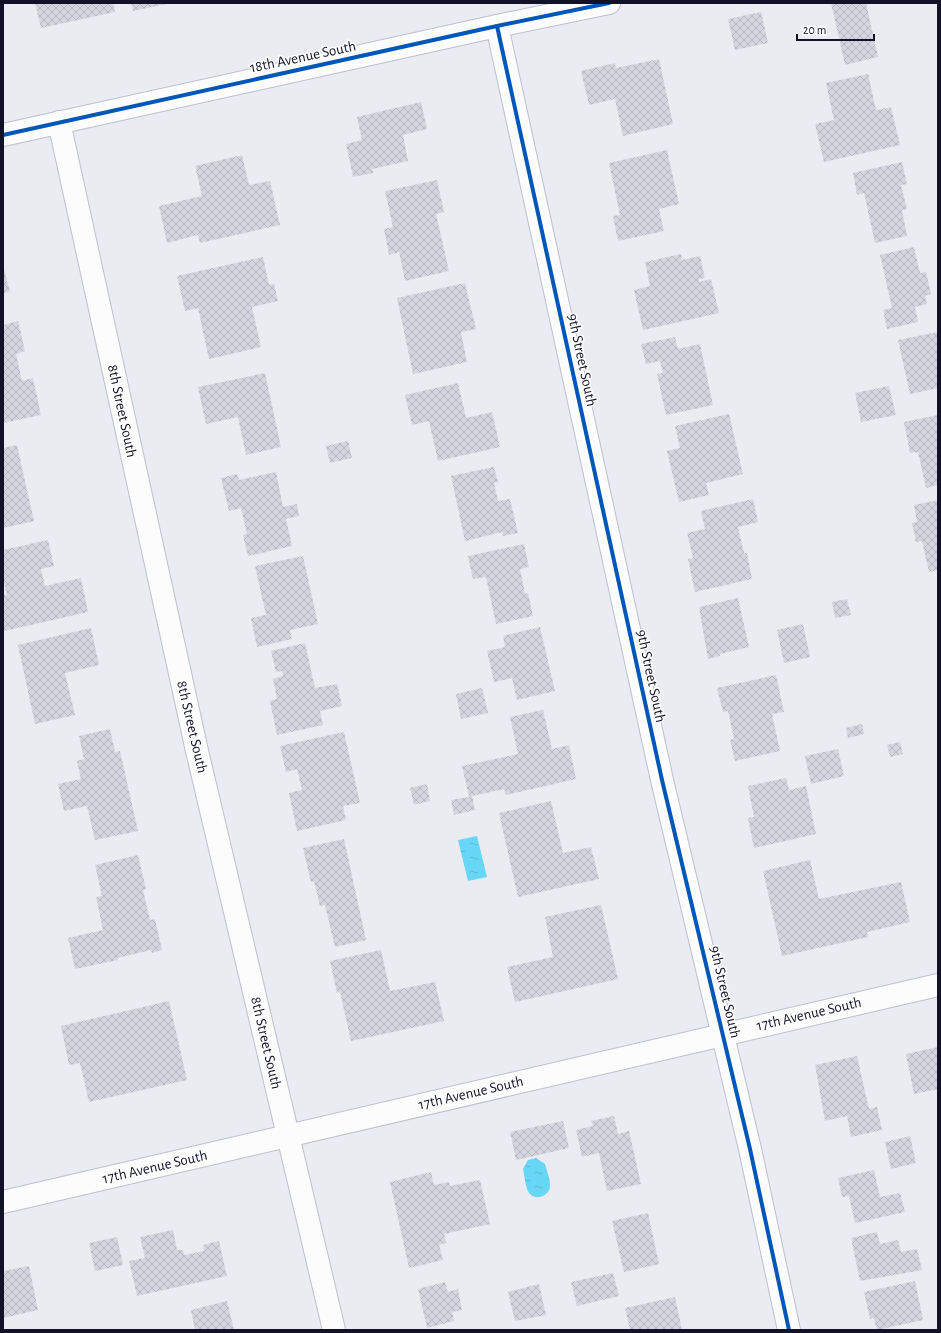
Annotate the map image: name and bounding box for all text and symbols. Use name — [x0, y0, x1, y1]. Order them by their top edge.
scale bar — [797, 16, 874, 42]
text: 20 m — [803, 24, 826, 36]
street label: 18th Avenue South — [249, 38, 357, 76]
street label: 9th Street South — [565, 312, 599, 408]
street label: 8th Street South — [105, 363, 139, 459]
street label: 9th Street South — [634, 628, 668, 724]
street label: 8th Street South — [174, 679, 210, 775]
street label: 9th Street South — [707, 944, 743, 1040]
street label: 8th Street South — [248, 995, 284, 1091]
street label: 17th Avenue South — [755, 995, 863, 1033]
street label: 17th Avenue South — [417, 1074, 525, 1112]
street label: 17th Avenue South — [101, 1148, 209, 1186]

